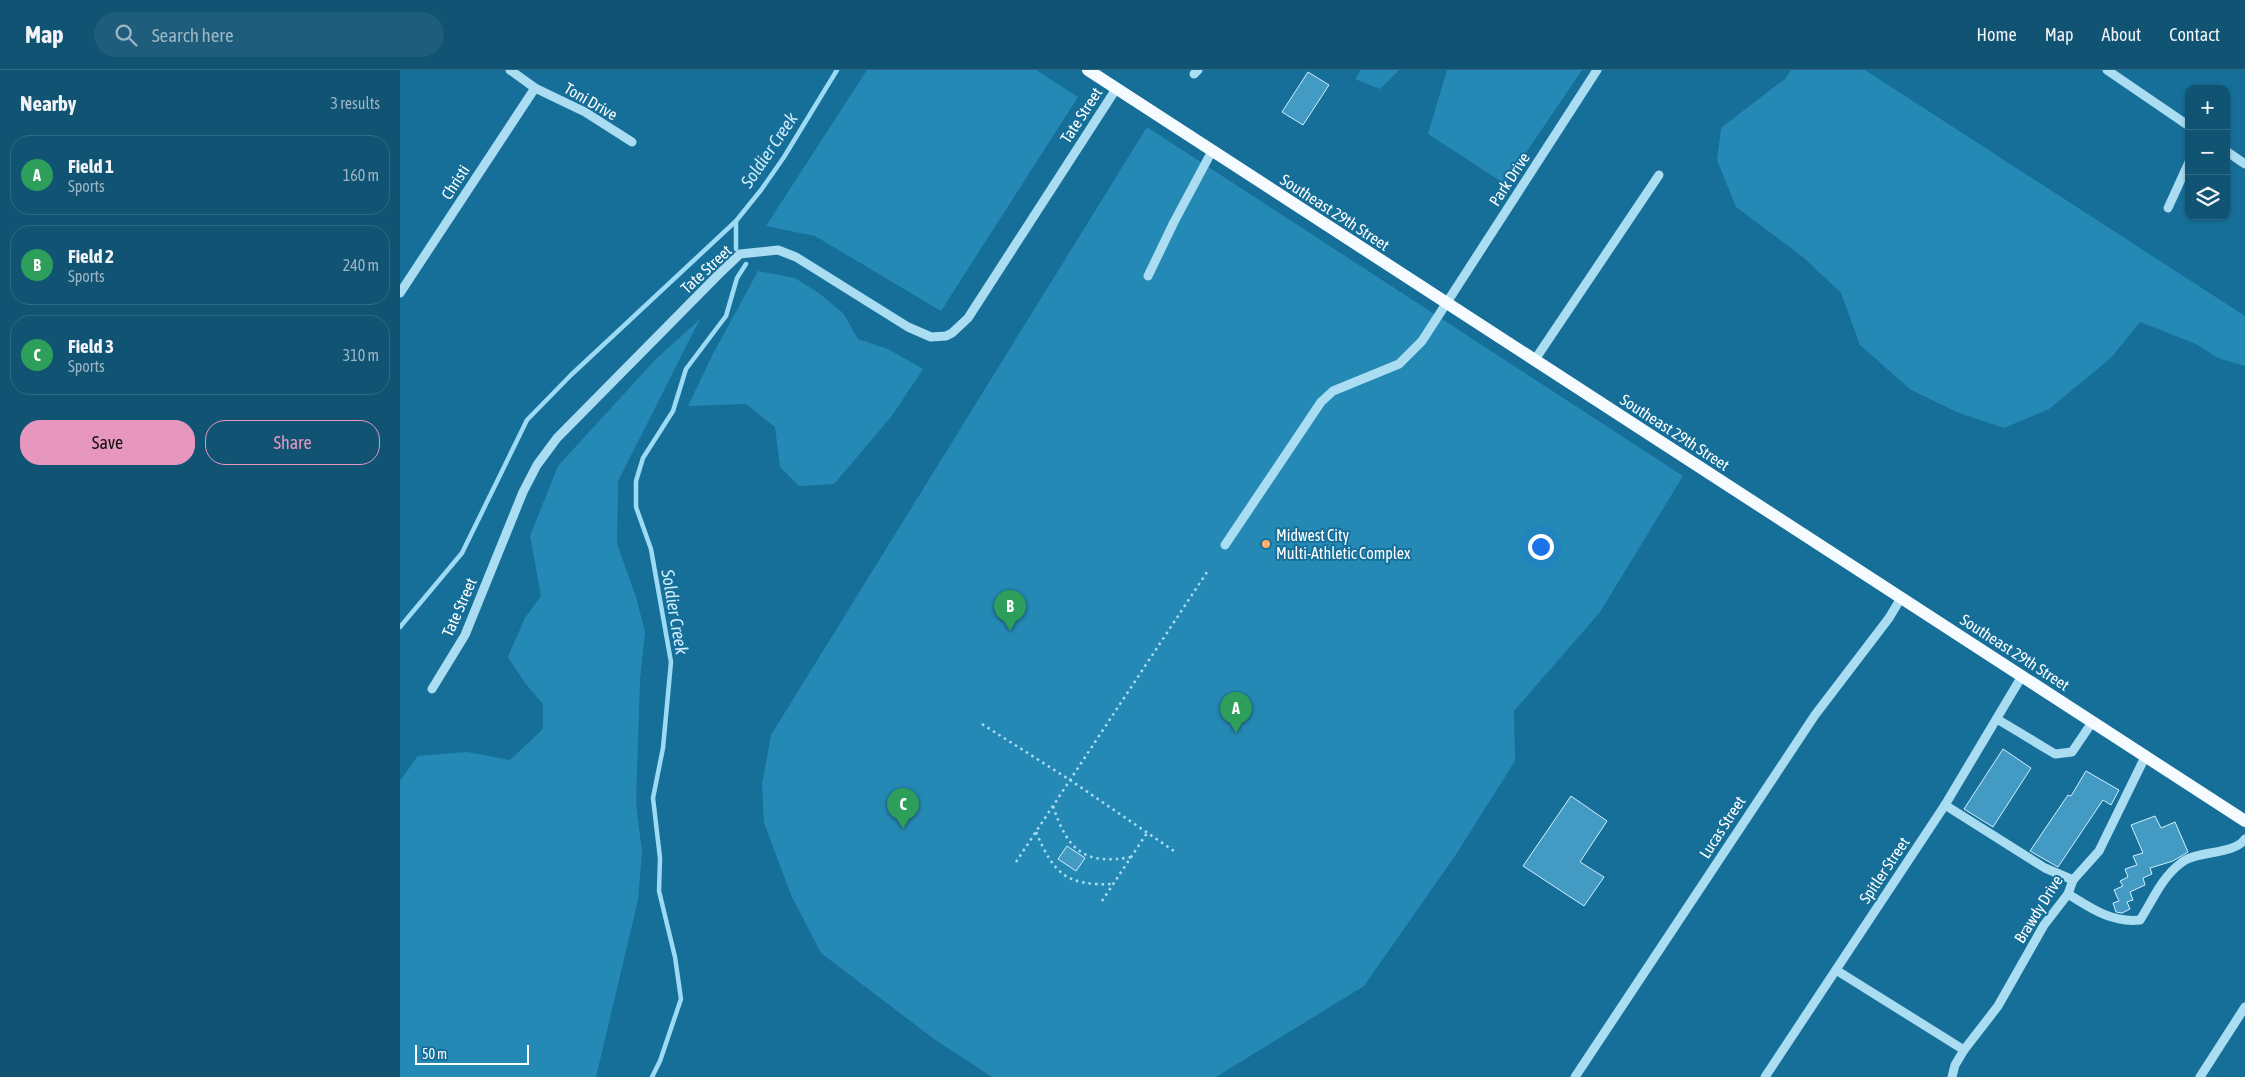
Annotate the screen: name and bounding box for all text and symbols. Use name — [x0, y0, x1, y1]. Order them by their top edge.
search box — [94, 12, 444, 57]
text: Map — [25, 21, 64, 48]
icon: search — [112, 21, 140, 49]
text: Search here — [152, 24, 234, 46]
text: Home — [1977, 24, 2017, 45]
text: Map — [2045, 24, 2074, 45]
text: About — [2102, 24, 2141, 45]
text: Contact — [2169, 24, 2220, 45]
street label: Toni Drive — [561, 79, 621, 123]
street label: Tate Street — [1056, 84, 1106, 146]
map controls — [2185, 85, 2230, 220]
button: + — [2185, 85, 2230, 130]
text: Nearby — [20, 91, 76, 115]
text: 3 results — [330, 94, 380, 112]
water label: Soldier Creek — [736, 108, 802, 192]
button: − — [2185, 130, 2230, 175]
street label: Park Drive — [1485, 149, 1533, 209]
text: Field 1 — [68, 155, 114, 177]
street label: Christi — [437, 161, 473, 203]
text: A — [33, 166, 41, 184]
text: 160 m — [343, 166, 379, 184]
street label: Southeast 29th Street — [1277, 170, 1393, 254]
button: layers — [2185, 175, 2230, 220]
text: Sports — [68, 177, 105, 195]
street label: Tate Street — [677, 241, 735, 297]
text: Field 2 — [68, 245, 114, 267]
text: B — [33, 256, 41, 274]
text: 240 m — [343, 256, 379, 274]
text: Sports — [68, 267, 105, 285]
text: Field 3 — [68, 335, 114, 357]
text: C — [33, 346, 41, 364]
text: 310 m — [343, 346, 379, 364]
text: Sports — [68, 357, 105, 375]
street label: Southeast 29th Street — [1617, 390, 1733, 474]
button: Save — [20, 420, 195, 465]
button: Share — [205, 420, 380, 465]
place label: Midwest City Multi-Athletic Complex — [1276, 526, 1411, 563]
your location — [1528, 534, 1554, 560]
marker: Midwest City Multi-Athletic Complex — [1260, 538, 1272, 550]
water label: Soldier Creek — [657, 567, 693, 657]
street label: Tate Street — [438, 575, 480, 639]
pin: B — [994, 590, 1026, 631]
street label: Southeast 29th Street — [1957, 610, 2073, 694]
pin: A — [1220, 692, 1252, 733]
pin: C — [887, 788, 919, 829]
street label: Lucas Street — [1695, 792, 1749, 861]
street label: Spitler Street — [1855, 833, 1914, 907]
street label: Brawdy Drive — [2010, 872, 2067, 947]
scale bar — [415, 1042, 529, 1065]
text: 50 m — [422, 1046, 447, 1062]

